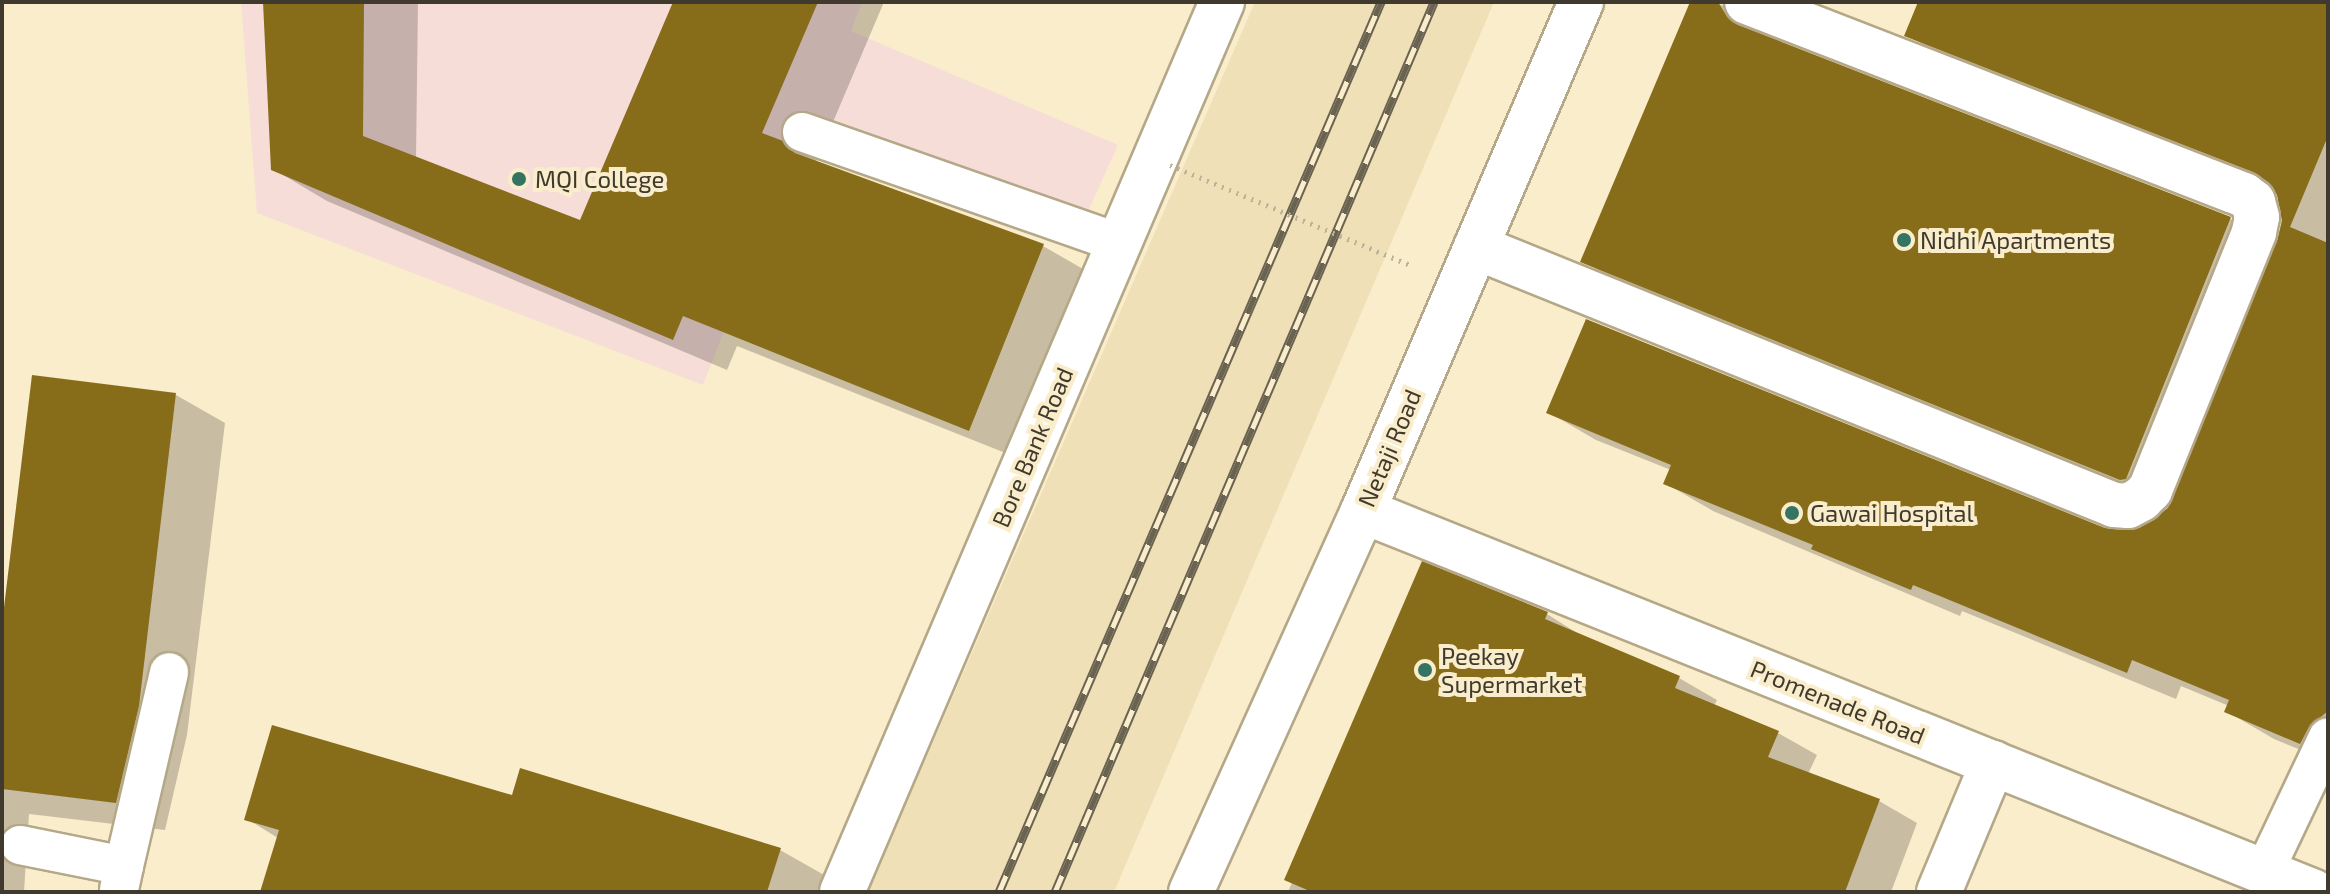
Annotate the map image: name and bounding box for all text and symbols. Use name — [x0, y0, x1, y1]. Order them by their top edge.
place label: MQI College — [535, 165, 664, 193]
marker: MQI College — [510, 170, 528, 188]
place label: Nidhi Apartments — [1920, 226, 2112, 254]
marker: Nidhi Apartments — [1895, 231, 1913, 249]
street label: Bore Bank Road — [985, 363, 1079, 531]
street label: Netaji Road — [1351, 385, 1427, 511]
place label: Gawai Hospital — [1810, 499, 1974, 527]
marker: Gawai Hospital — [1781, 502, 1803, 524]
place label: Peekay Supermarket — [1441, 642, 1582, 698]
street label: Promenade Road — [1747, 654, 1929, 750]
marker: Peekay Supermarket — [1416, 661, 1434, 679]

